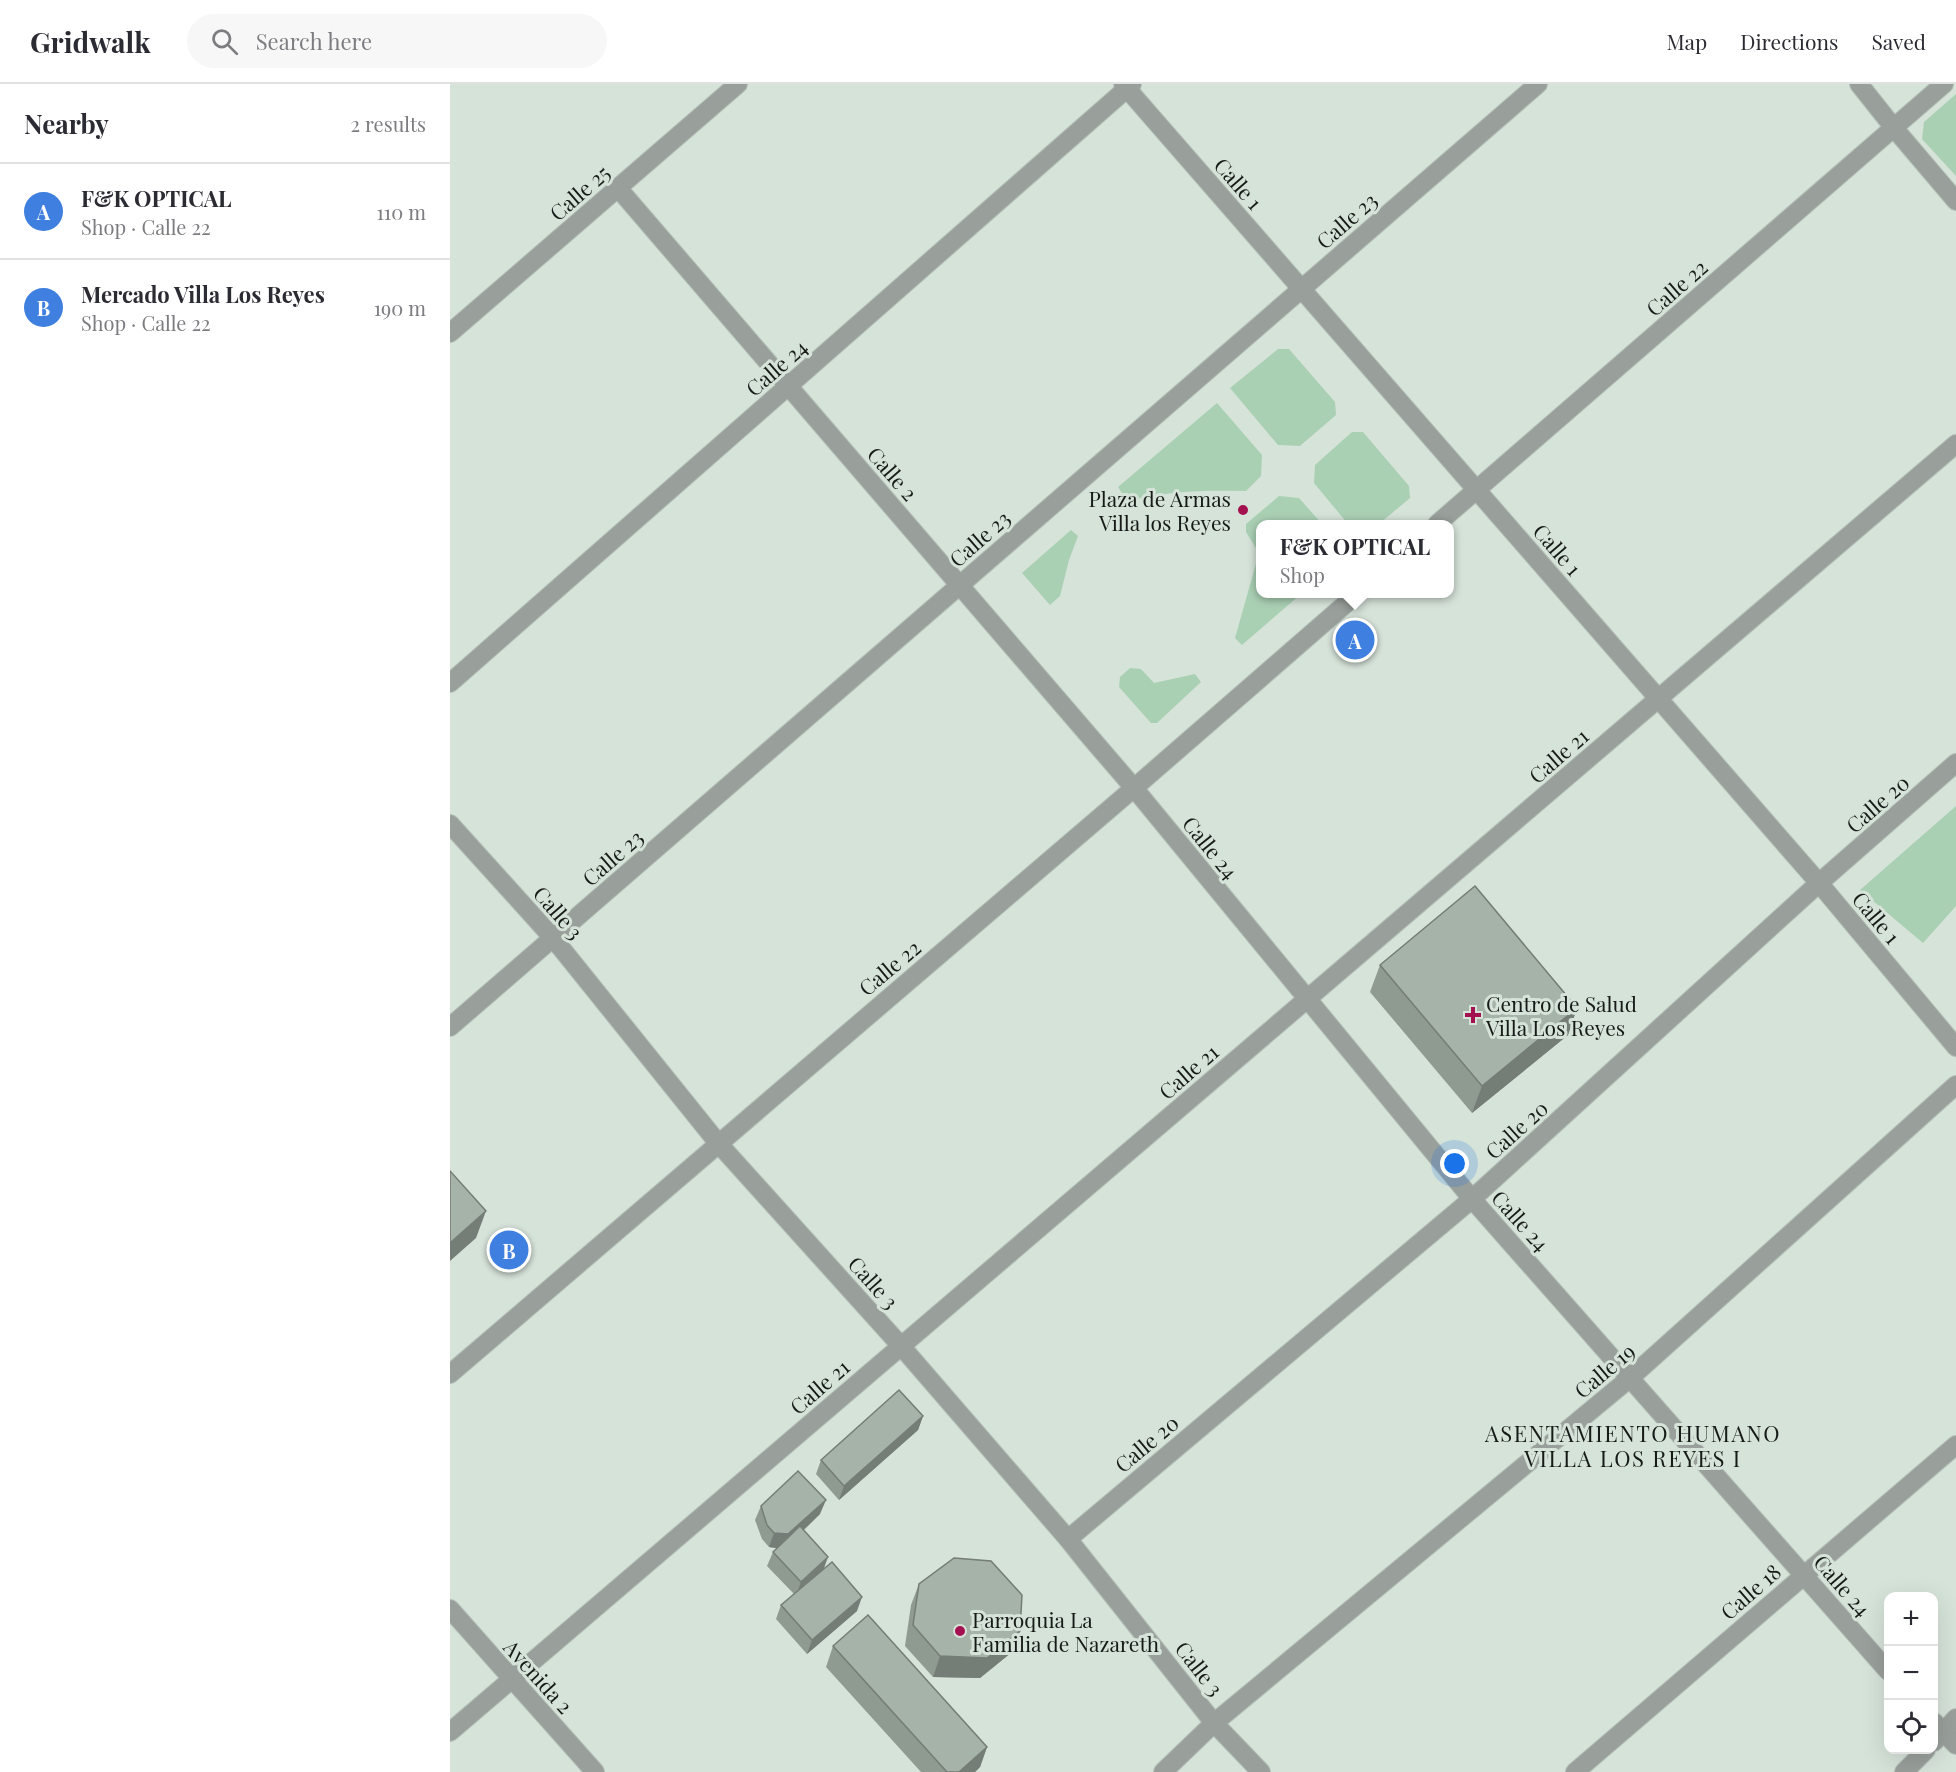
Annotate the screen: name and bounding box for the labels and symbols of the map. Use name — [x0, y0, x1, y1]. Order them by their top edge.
street label: Calle 1 — [1209, 151, 1270, 215]
street label: Calle 25 — [543, 158, 615, 226]
street label: Calle 23 — [1310, 186, 1382, 254]
street label: Calle 22 — [1639, 253, 1713, 321]
street label: Calle 24 — [739, 332, 813, 402]
street label: Calle 2 — [862, 440, 924, 506]
place label: Plaza de Armas Villa los Reyes — [1089, 484, 1231, 536]
marker: Plaza de Armas Villa los Reyes — [1236, 503, 1250, 517]
street label: Calle 23 — [943, 504, 1015, 572]
street label: Calle 1 — [1528, 517, 1589, 581]
pin: A — [1336, 618, 1374, 662]
street label: Calle 21 — [1522, 721, 1594, 789]
street label: Calle 20 — [1839, 768, 1915, 838]
street label: Calle 24 — [1177, 810, 1245, 884]
street label: Calle 23 — [576, 823, 648, 891]
street label: Calle 3 — [528, 879, 590, 945]
street label: Calle 1 — [1847, 885, 1907, 949]
street label: Calle 22 — [852, 933, 926, 1001]
place label: Centro de Salud Villa Los Reyes — [1485, 989, 1637, 1041]
marker: Centro de Salud Villa Los Reyes — [1464, 1006, 1482, 1024]
street label: Calle 21 — [1152, 1037, 1224, 1105]
street label: Calle 20 — [1479, 1093, 1553, 1165]
your location — [1440, 1149, 1469, 1178]
street label: Calle 24 — [1486, 1184, 1556, 1256]
pin: B — [490, 1228, 528, 1272]
street label: Calle 3 — [843, 1250, 905, 1314]
street label: Calle 19 — [1568, 1336, 1640, 1404]
street label: Calle 21 — [783, 1352, 855, 1420]
street label: Calle 20 — [1108, 1408, 1184, 1478]
district label: ASENTAMIENTO HUMANO VILLA LOS REYES I — [1484, 1418, 1781, 1473]
street label: Calle 24 — [1808, 1548, 1878, 1622]
street label: Calle 18 — [1714, 1557, 1786, 1625]
place label: Parroquia La Familia de Nazareth — [972, 1605, 1160, 1657]
marker: Parroquia La Familia de Nazareth — [953, 1624, 967, 1638]
street label: Avenida 2 — [498, 1632, 580, 1719]
street label: Calle 3 — [1170, 1635, 1230, 1701]

